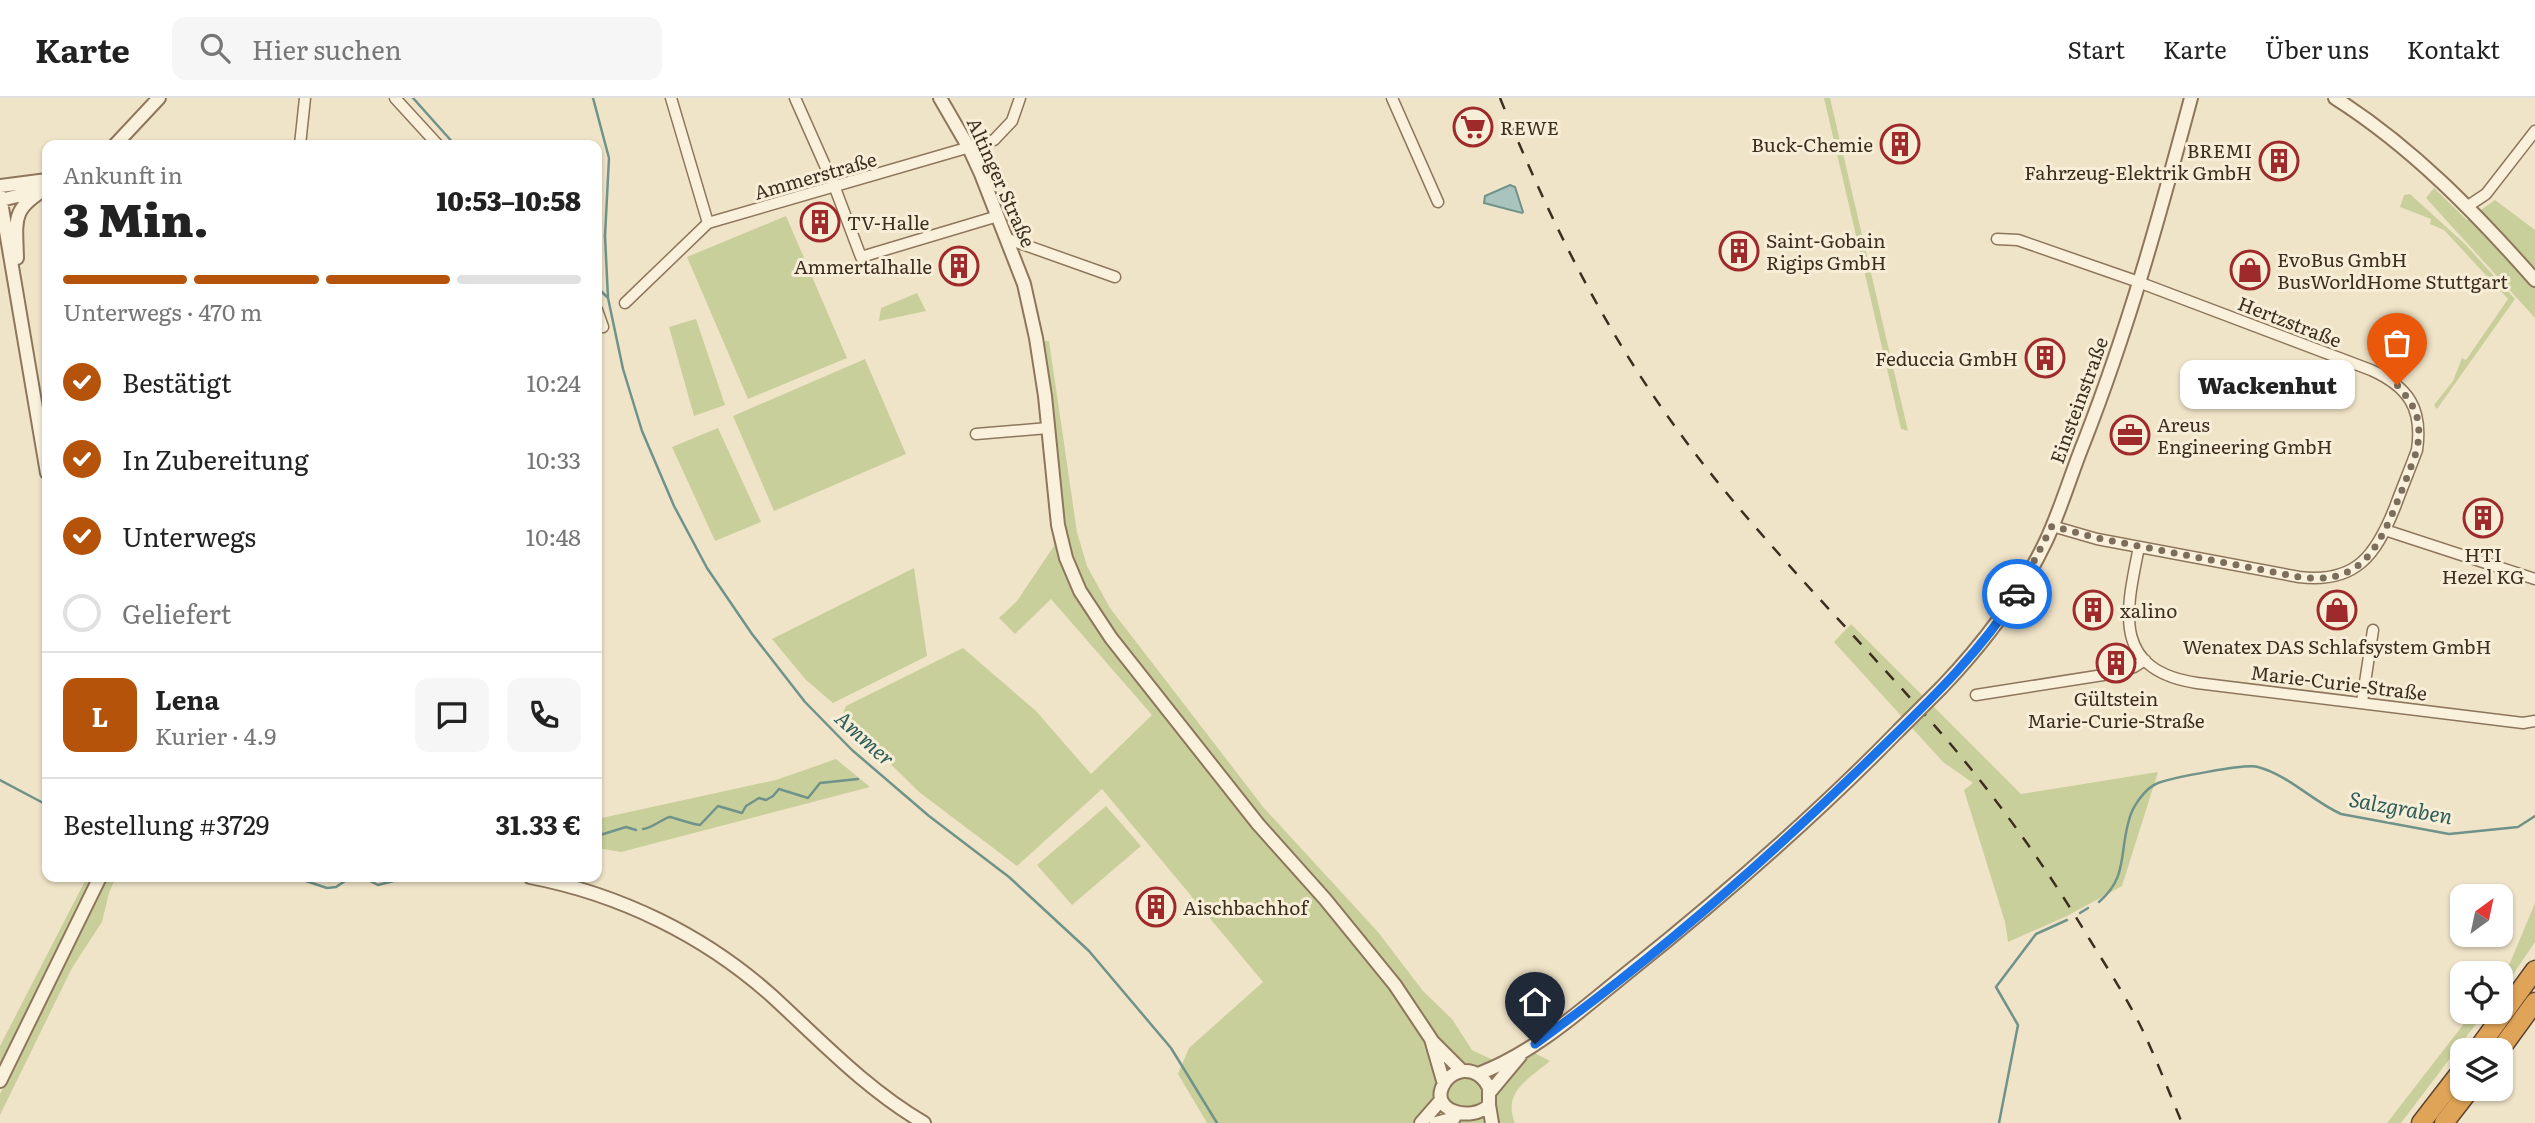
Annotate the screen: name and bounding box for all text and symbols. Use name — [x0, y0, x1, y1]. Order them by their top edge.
search box — [172, 17, 662, 80]
text: Karte — [35, 24, 130, 73]
icon: search — [196, 29, 234, 67]
text: Hier suchen — [252, 29, 402, 68]
text: Start — [2068, 31, 2125, 66]
text: Karte — [2163, 31, 2227, 66]
text: Über uns — [2265, 31, 2369, 66]
text: Kontakt — [2407, 31, 2500, 66]
supermarket icon: REWE — [1452, 106, 1494, 148]
street label: Altinger Straße — [961, 112, 1043, 252]
place label: REWE — [1500, 113, 1559, 141]
building icon: Buck-Chemie — [1879, 123, 1921, 165]
place label: Buck-Chemie — [1751, 130, 1873, 158]
place label: BREMI Fahrzeug-Elektrik GmbH — [2024, 136, 2252, 186]
building icon: BREMI Fahrzeug-Elektrik GmbH — [2258, 140, 2300, 182]
street label: Ammerstraße — [750, 144, 880, 206]
text: Ankunft in — [63, 157, 183, 191]
text: 10:53–10:58 — [436, 180, 581, 219]
text: 3 Min. — [63, 183, 209, 251]
building icon: TV-Halle — [799, 201, 841, 243]
place label: TV-Halle — [847, 208, 930, 236]
place label: Saint-Gobain Rigips GmbH — [1766, 226, 1886, 276]
building icon: Saint-Gobain Rigips GmbH — [1718, 230, 1760, 272]
building icon: Ammertalhalle — [938, 245, 980, 287]
place label: EvoBus GmbH BusWorldHome Stuttgart — [2277, 245, 2508, 295]
shop icon: EvoBus GmbH BusWorldHome Stuttgart — [2229, 249, 2271, 291]
place label: Ammertalhalle — [794, 252, 932, 280]
street label: Hertzstraße — [2234, 288, 2346, 354]
text: Unterwegs · 470 m — [63, 294, 262, 328]
pin — [2367, 313, 2427, 385]
icon: bag — [2378, 324, 2416, 362]
street label: Einsteinstraße — [2042, 333, 2114, 467]
building icon: Feduccia GmbH — [2024, 337, 2066, 379]
place label: Feduccia GmbH — [1875, 344, 2018, 372]
callout: Wackenhut — [2180, 360, 2355, 410]
text: Bestätigt — [122, 362, 231, 401]
icon: check — [63, 363, 101, 401]
text: 10:24 — [527, 365, 581, 399]
text: Wackenhut — [2198, 367, 2337, 401]
place label: Areus Engineering GmbH — [2157, 410, 2333, 460]
office icon: Areus Engineering GmbH — [2109, 414, 2151, 456]
text: In Zubereitung — [122, 439, 309, 478]
icon: check — [63, 440, 101, 478]
text: 10:33 — [527, 442, 581, 476]
building icon: HTI Hezel KG — [2462, 497, 2504, 539]
text: Unterwegs — [122, 516, 256, 555]
icon: check — [63, 517, 101, 555]
text: 10:48 — [526, 519, 581, 553]
place label: HTI Hezel KG — [2442, 540, 2524, 590]
courier — [1982, 559, 2052, 629]
icon: car — [1998, 575, 2036, 613]
building icon: xalino — [2072, 589, 2114, 631]
shop icon: Wenatex DAS Schlafsystem GmbH — [2316, 589, 2358, 631]
text: Geliefert — [122, 593, 231, 632]
place label: xalino — [2120, 596, 2177, 624]
place label: Wenatex DAS Schlafsystem GmbH — [2182, 632, 2492, 660]
building icon: Gültstein Marie-Curie-Straße — [2095, 642, 2137, 684]
street label: Marie-Curie-Straße — [2249, 657, 2429, 707]
button: chat — [415, 678, 489, 752]
button: phone — [507, 678, 581, 752]
text: Lena — [155, 679, 219, 718]
place label: Gültstein Marie-Curie-Straße — [2027, 684, 2205, 734]
text: L — [92, 696, 108, 735]
water label: Ammer — [829, 702, 903, 772]
text: Kurier · 4.9 — [155, 718, 276, 752]
water label: Salzgraben — [2347, 782, 2456, 830]
text: Bestellung #3729 — [63, 804, 269, 843]
text: 31.33 € — [495, 804, 581, 843]
north arrow — [2450, 884, 2513, 947]
map controls — [2450, 884, 2513, 1101]
building icon: Aischbachhof — [1135, 886, 1177, 928]
place label: Aischbachhof — [1183, 893, 1309, 921]
button: locate — [2450, 961, 2513, 1024]
pin — [1505, 972, 1565, 1044]
icon: home — [1516, 983, 1554, 1021]
button: layers — [2450, 1038, 2513, 1101]

